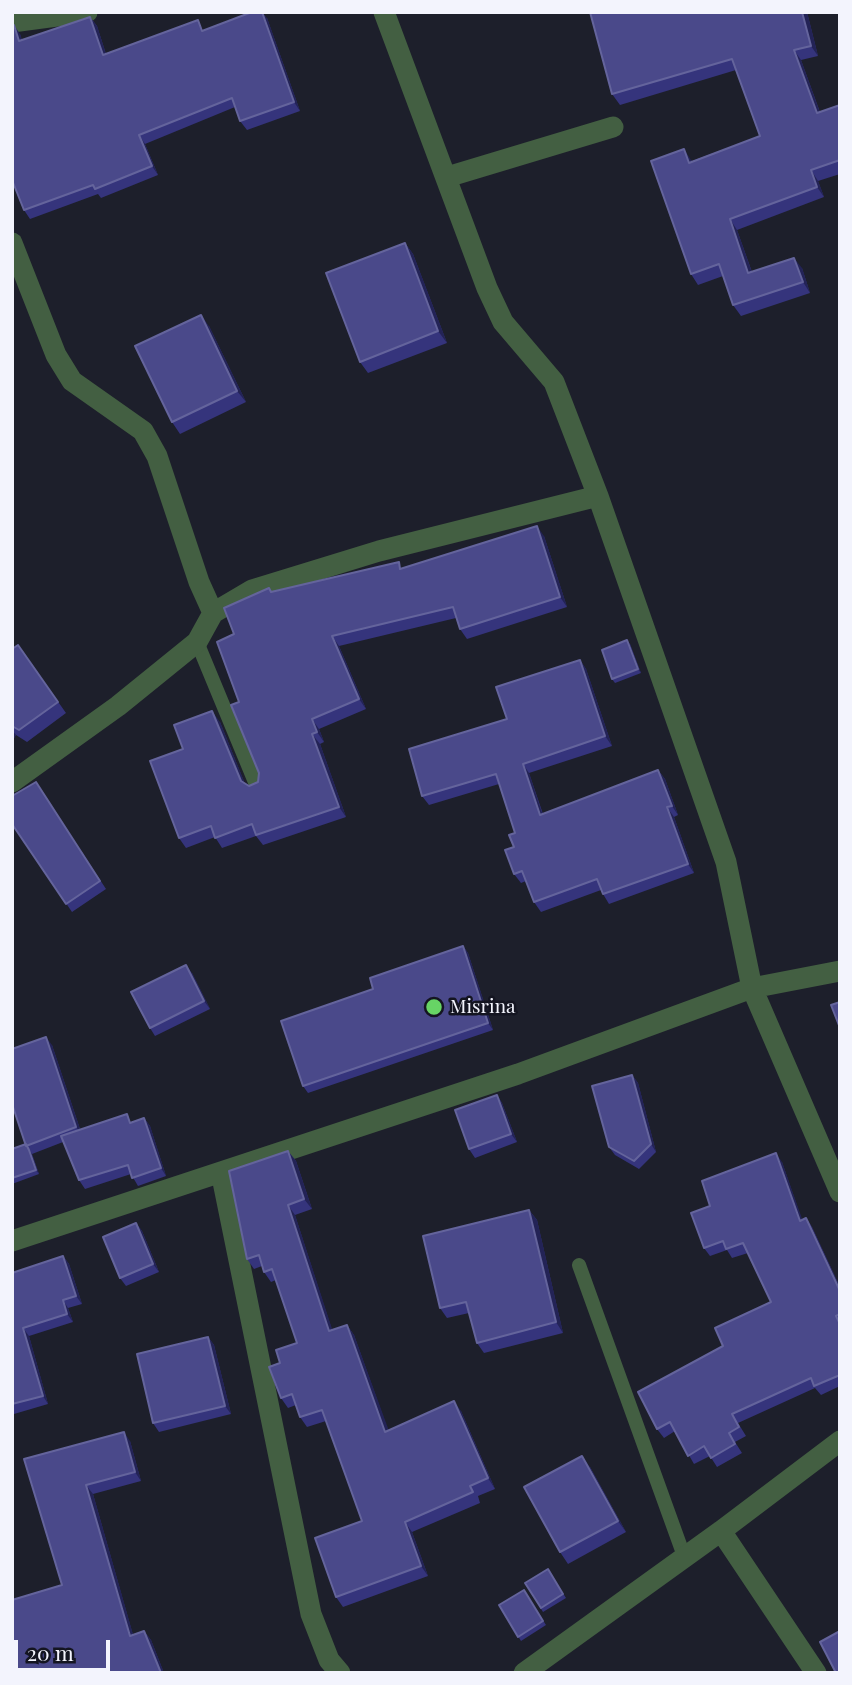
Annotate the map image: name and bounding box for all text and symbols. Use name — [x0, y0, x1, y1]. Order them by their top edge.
place label: Misrina — [450, 996, 515, 1018]
marker: Misrina — [424, 997, 444, 1017]
scale bar — [18, 1626, 114, 1670]
text: 20 m — [27, 1638, 74, 1666]

